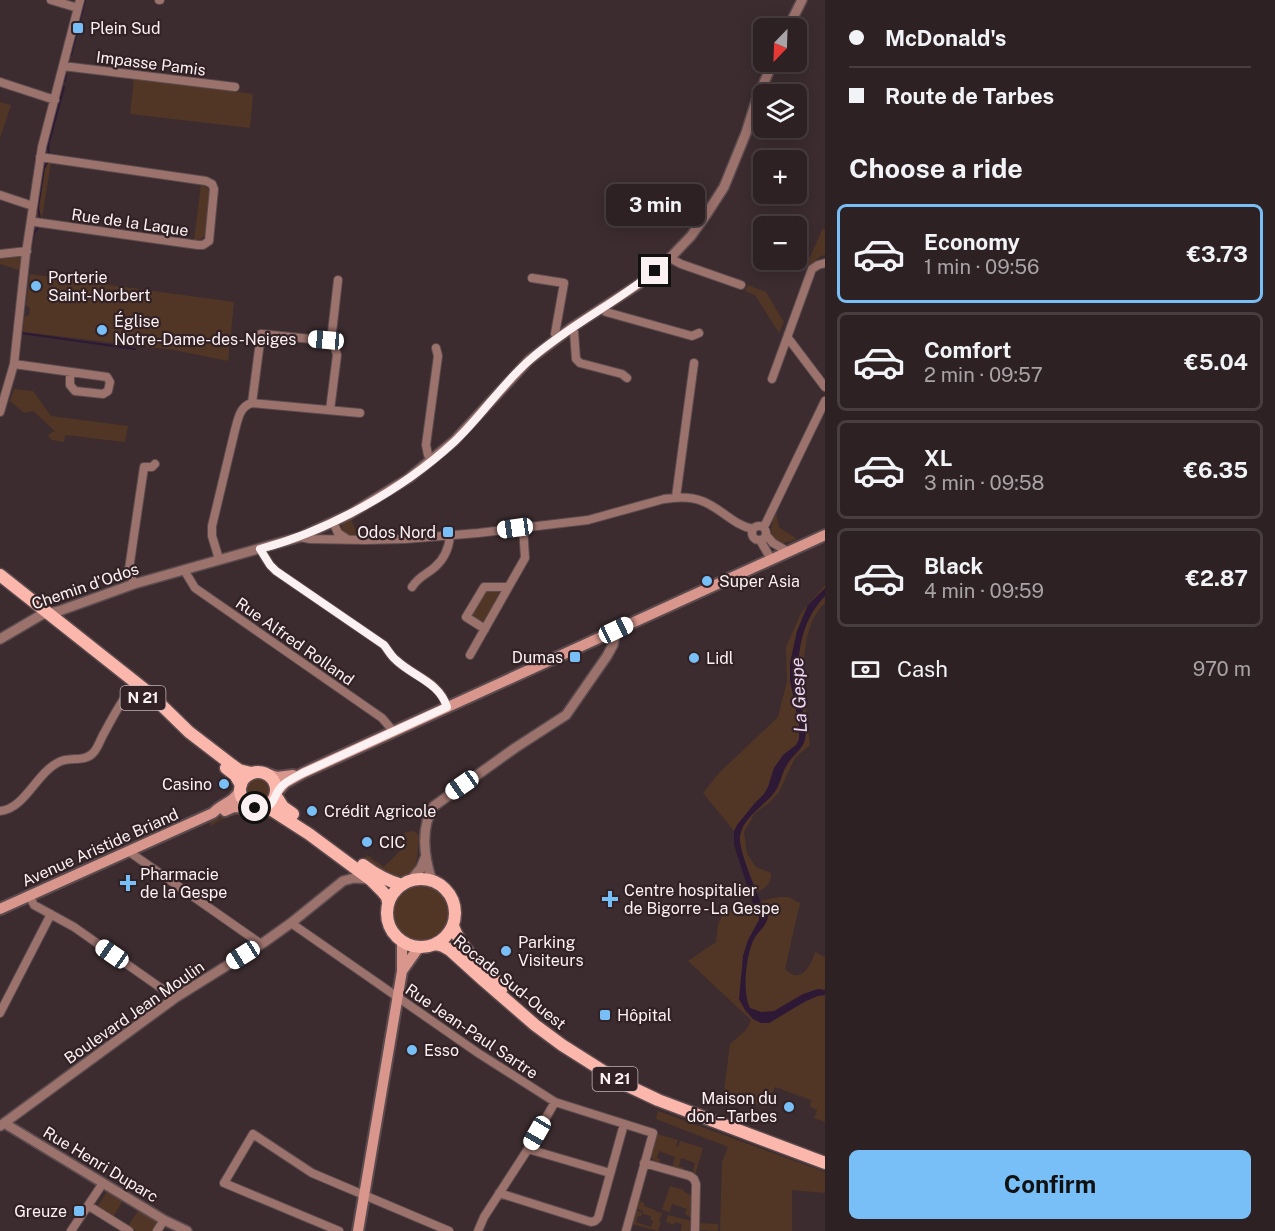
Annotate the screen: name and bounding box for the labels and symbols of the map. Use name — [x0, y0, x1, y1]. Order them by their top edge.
north arrow — [753, 18, 807, 72]
place label: Plein Sud — [90, 19, 160, 38]
marker: Plein Sud — [71, 21, 85, 35]
street label: Impasse Pamis — [95, 47, 207, 80]
callout: 3 min — [606, 184, 704, 226]
street label: Rue de la Laque — [70, 205, 190, 240]
route end — [641, 257, 668, 284]
place label: Porterie Saint-Norbert — [48, 268, 150, 305]
marker: Porterie Saint-Norbert — [29, 279, 43, 293]
place label: Église Notre-Dame-des-Neiges — [114, 311, 296, 349]
marker: Église Notre-Dame-des-Neiges — [95, 323, 109, 337]
car — [307, 329, 345, 351]
car — [496, 517, 534, 539]
place label: Odos Nord — [357, 523, 436, 542]
marker: Odos Nord — [441, 525, 455, 539]
street label: Chemin d'Odos — [29, 559, 141, 614]
place label: Super Asia — [719, 572, 800, 591]
marker: Super Asia — [700, 574, 714, 588]
street label: Rue Alfred Rolland — [232, 593, 358, 689]
car — [596, 614, 636, 646]
place label: Dumas — [512, 648, 563, 667]
place label: Lidl — [706, 649, 734, 668]
marker: Dumas — [568, 650, 582, 664]
marker: Lidl — [687, 651, 701, 665]
water label: La Gespe — [786, 657, 811, 733]
road number: N 21 — [120, 686, 166, 710]
car — [442, 767, 482, 803]
place label: Casino — [162, 775, 212, 794]
marker: Casino — [217, 777, 231, 791]
route start — [241, 794, 268, 821]
place label: Crédit Agricole — [324, 802, 436, 821]
street label: Avenue Aristide Briand — [19, 804, 181, 891]
marker: Crédit Agricole — [305, 804, 319, 818]
place label: CIC — [379, 833, 406, 852]
marker: CIC — [360, 835, 374, 849]
place label: Pharmacie de la Gespe — [140, 865, 227, 902]
marker: Pharmacie de la Gespe — [121, 876, 135, 890]
place label: Centre hospitalier de Bigorre - La Gespe — [624, 881, 780, 918]
marker: Centre hospitalier de Bigorre - La Gespe — [601, 890, 619, 908]
street label: Rocade Sud-Ouest — [450, 931, 570, 1034]
place label: Parking Visiteurs — [518, 933, 584, 970]
car — [92, 936, 132, 972]
car — [223, 938, 263, 972]
marker: Parking Visiteurs — [499, 944, 513, 958]
street label: Boulevard Jean Moulin — [61, 957, 208, 1068]
street label: Rue Jean-Paul Sartre — [402, 980, 542, 1083]
place label: Hôpital — [617, 1006, 672, 1025]
marker: Hôpital — [598, 1008, 612, 1022]
place label: Esso — [424, 1041, 459, 1060]
marker: Esso — [405, 1043, 419, 1057]
road number: N 21 — [592, 1067, 638, 1091]
place label: Maison du don – Tarbes — [687, 1089, 777, 1126]
marker: Maison du don – Tarbes — [782, 1100, 796, 1114]
car — [520, 1113, 554, 1153]
street label: Rue Henri Duparc — [40, 1123, 162, 1206]
place label: Greuze — [14, 1202, 67, 1221]
marker: Greuze — [72, 1204, 86, 1218]

